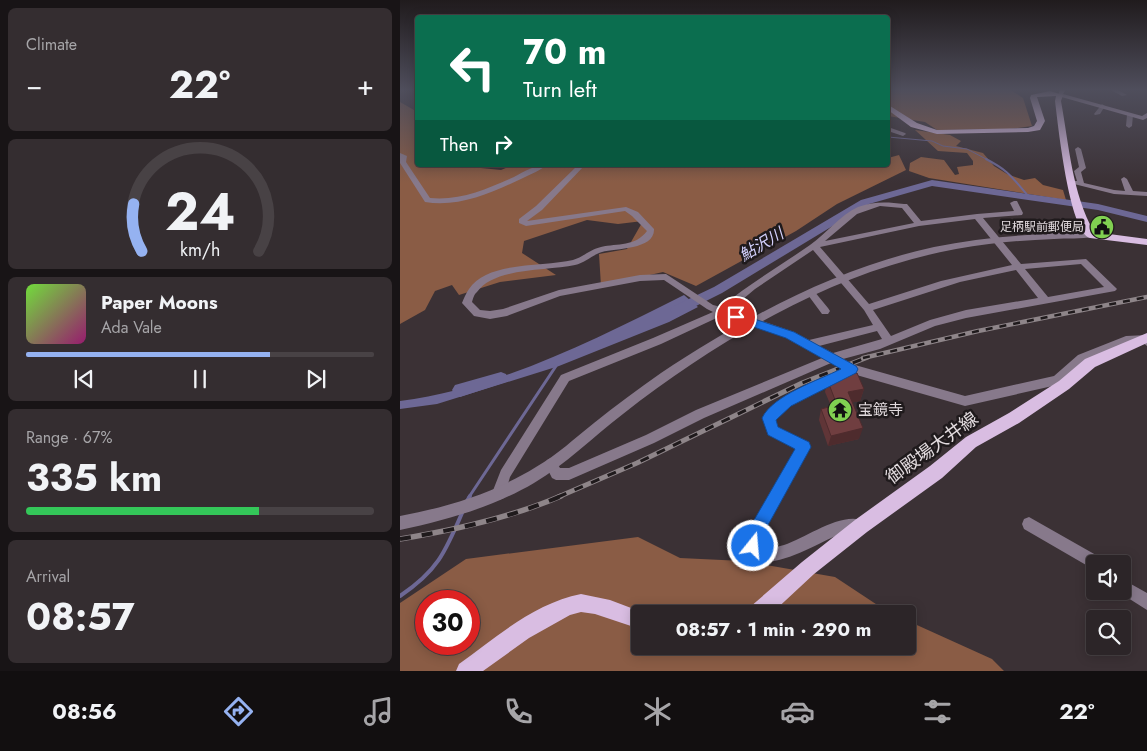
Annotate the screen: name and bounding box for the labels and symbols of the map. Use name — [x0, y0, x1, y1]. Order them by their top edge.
public building icon: 足柄駅前郵便局 — [1089, 214, 1115, 240]
place label: 足柄駅前郵便局 — [1000, 218, 1084, 236]
water label: 鮎沢川 — [735, 221, 789, 267]
pin — [715, 296, 757, 338]
temple icon: 宝鏡寺 — [827, 397, 853, 423]
place label: 宝鏡寺 — [858, 399, 903, 421]
street label: 御殿場大井線 — [881, 406, 983, 490]
position arrow — [726, 519, 778, 571]
speed limit sign: 30 — [415, 590, 480, 655]

